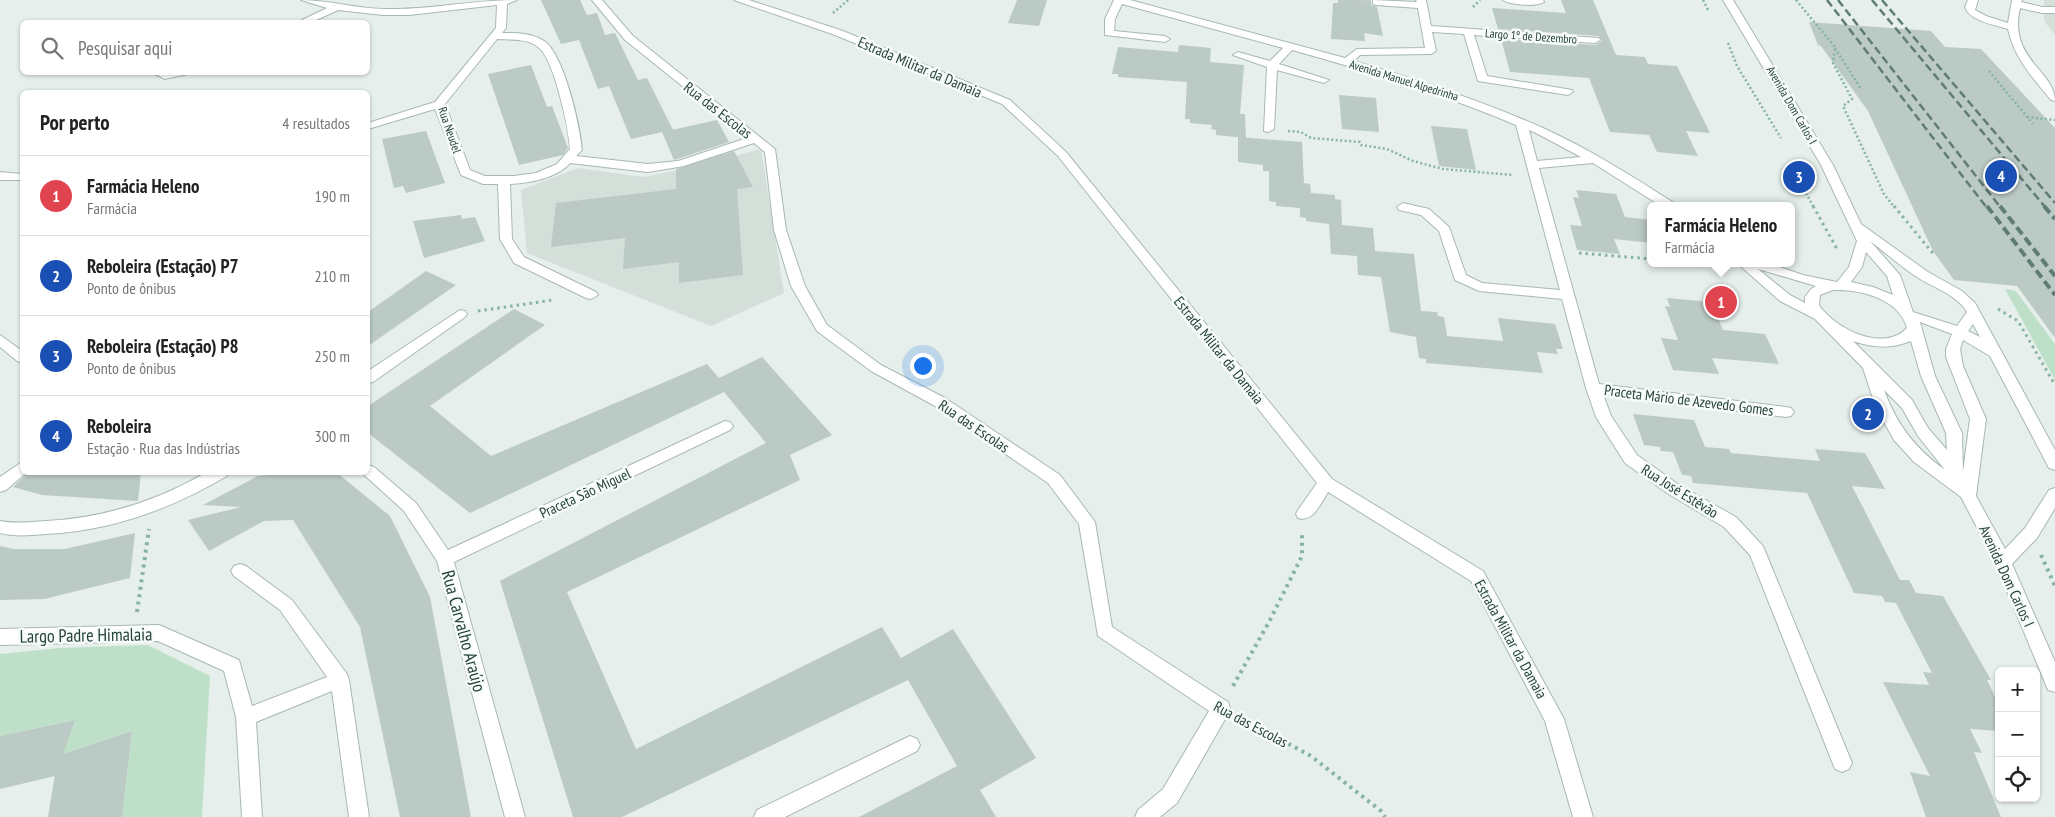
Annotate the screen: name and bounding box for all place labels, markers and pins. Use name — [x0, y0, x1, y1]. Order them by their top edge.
pin: 4 — [1985, 157, 2017, 195]
pin: 3 — [1783, 158, 1815, 196]
pin: 1 — [1705, 283, 1737, 321]
pin: 2 — [1852, 395, 1884, 433]

